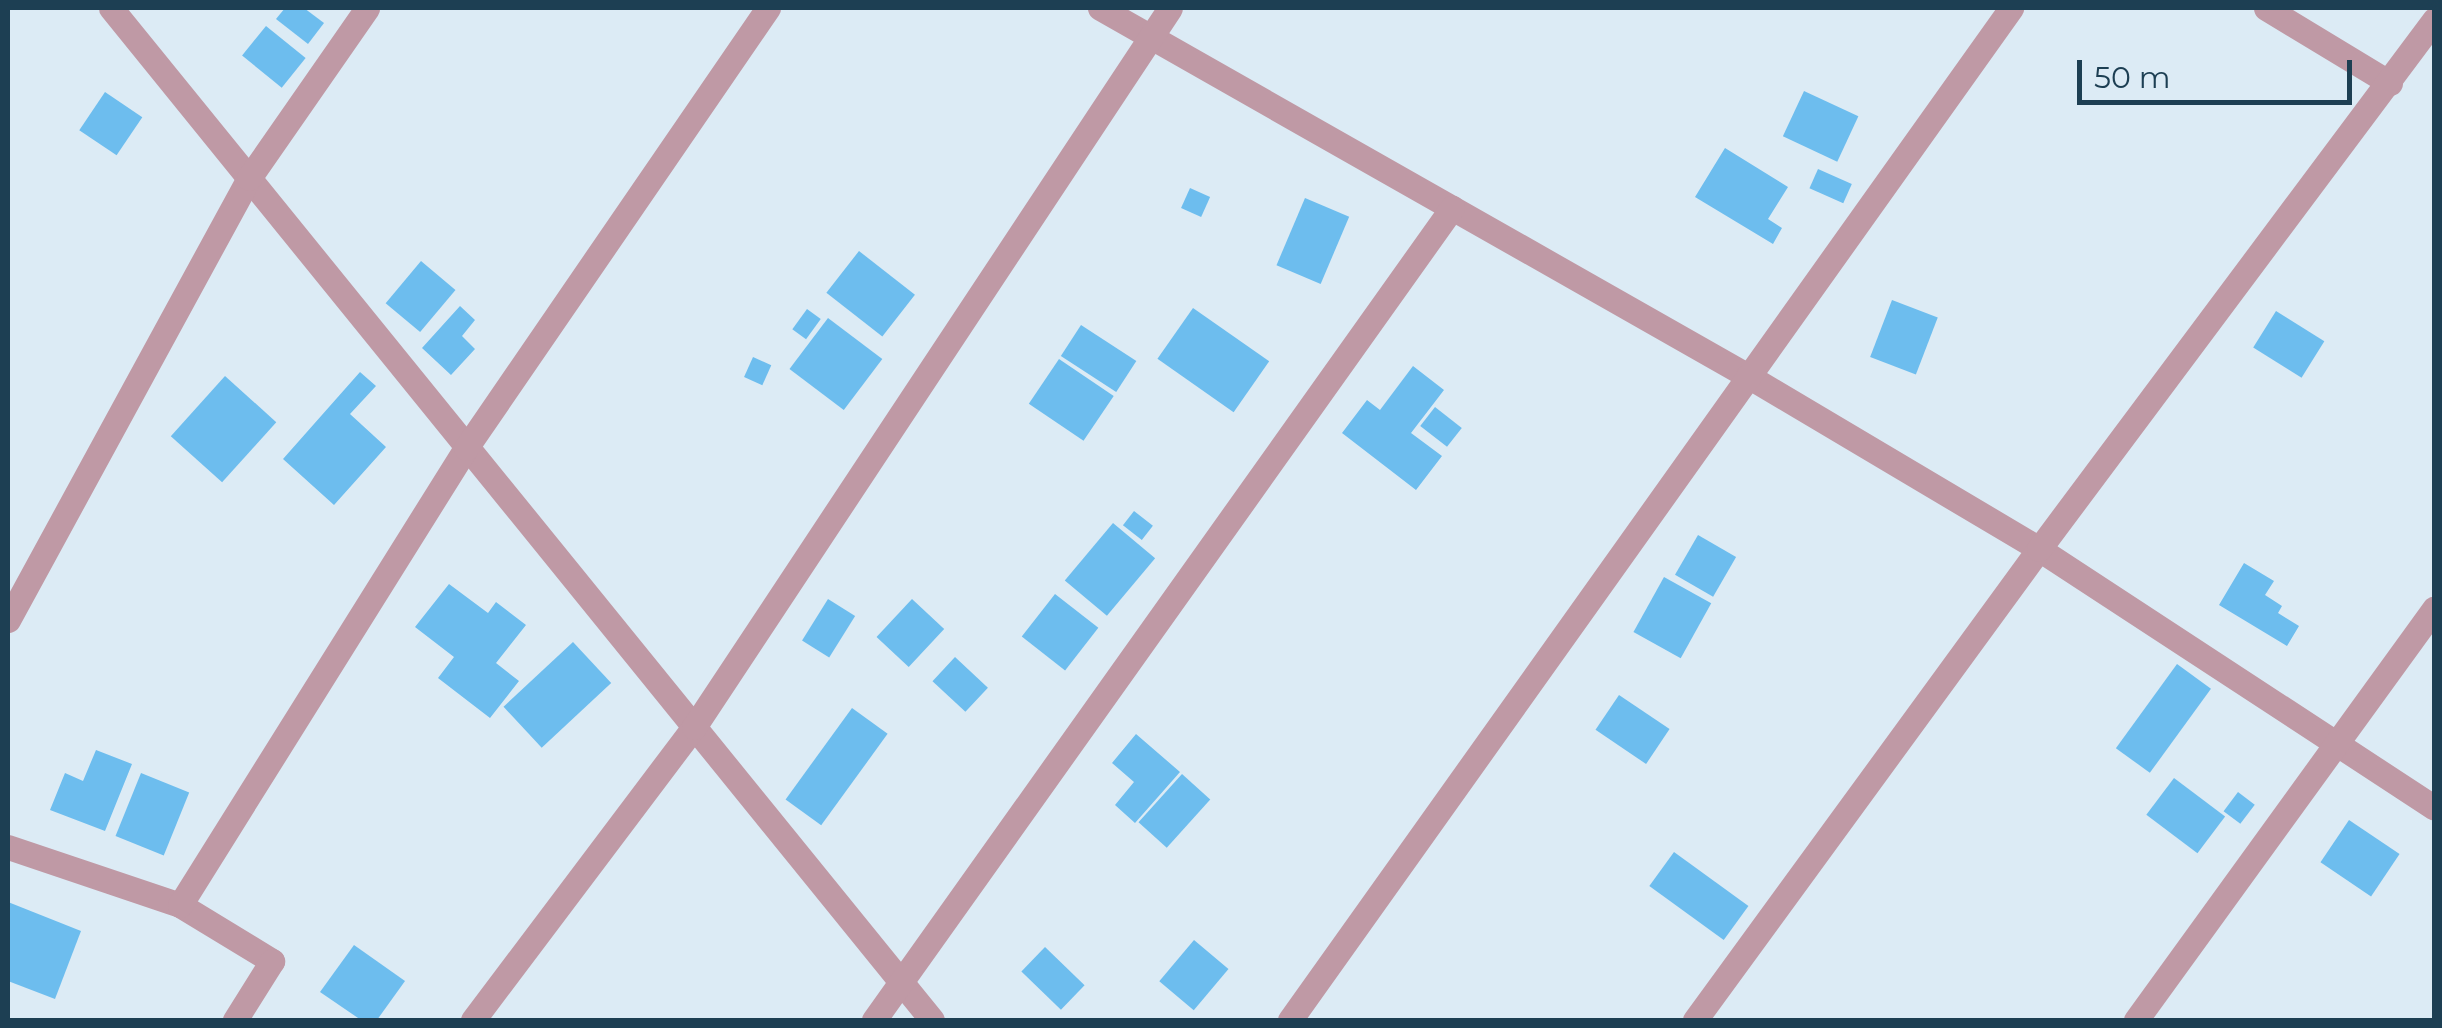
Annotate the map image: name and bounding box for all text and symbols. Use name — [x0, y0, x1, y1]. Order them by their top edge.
scale bar — [2082, 40, 2357, 102]
text: 50 m — [2094, 59, 2171, 96]

